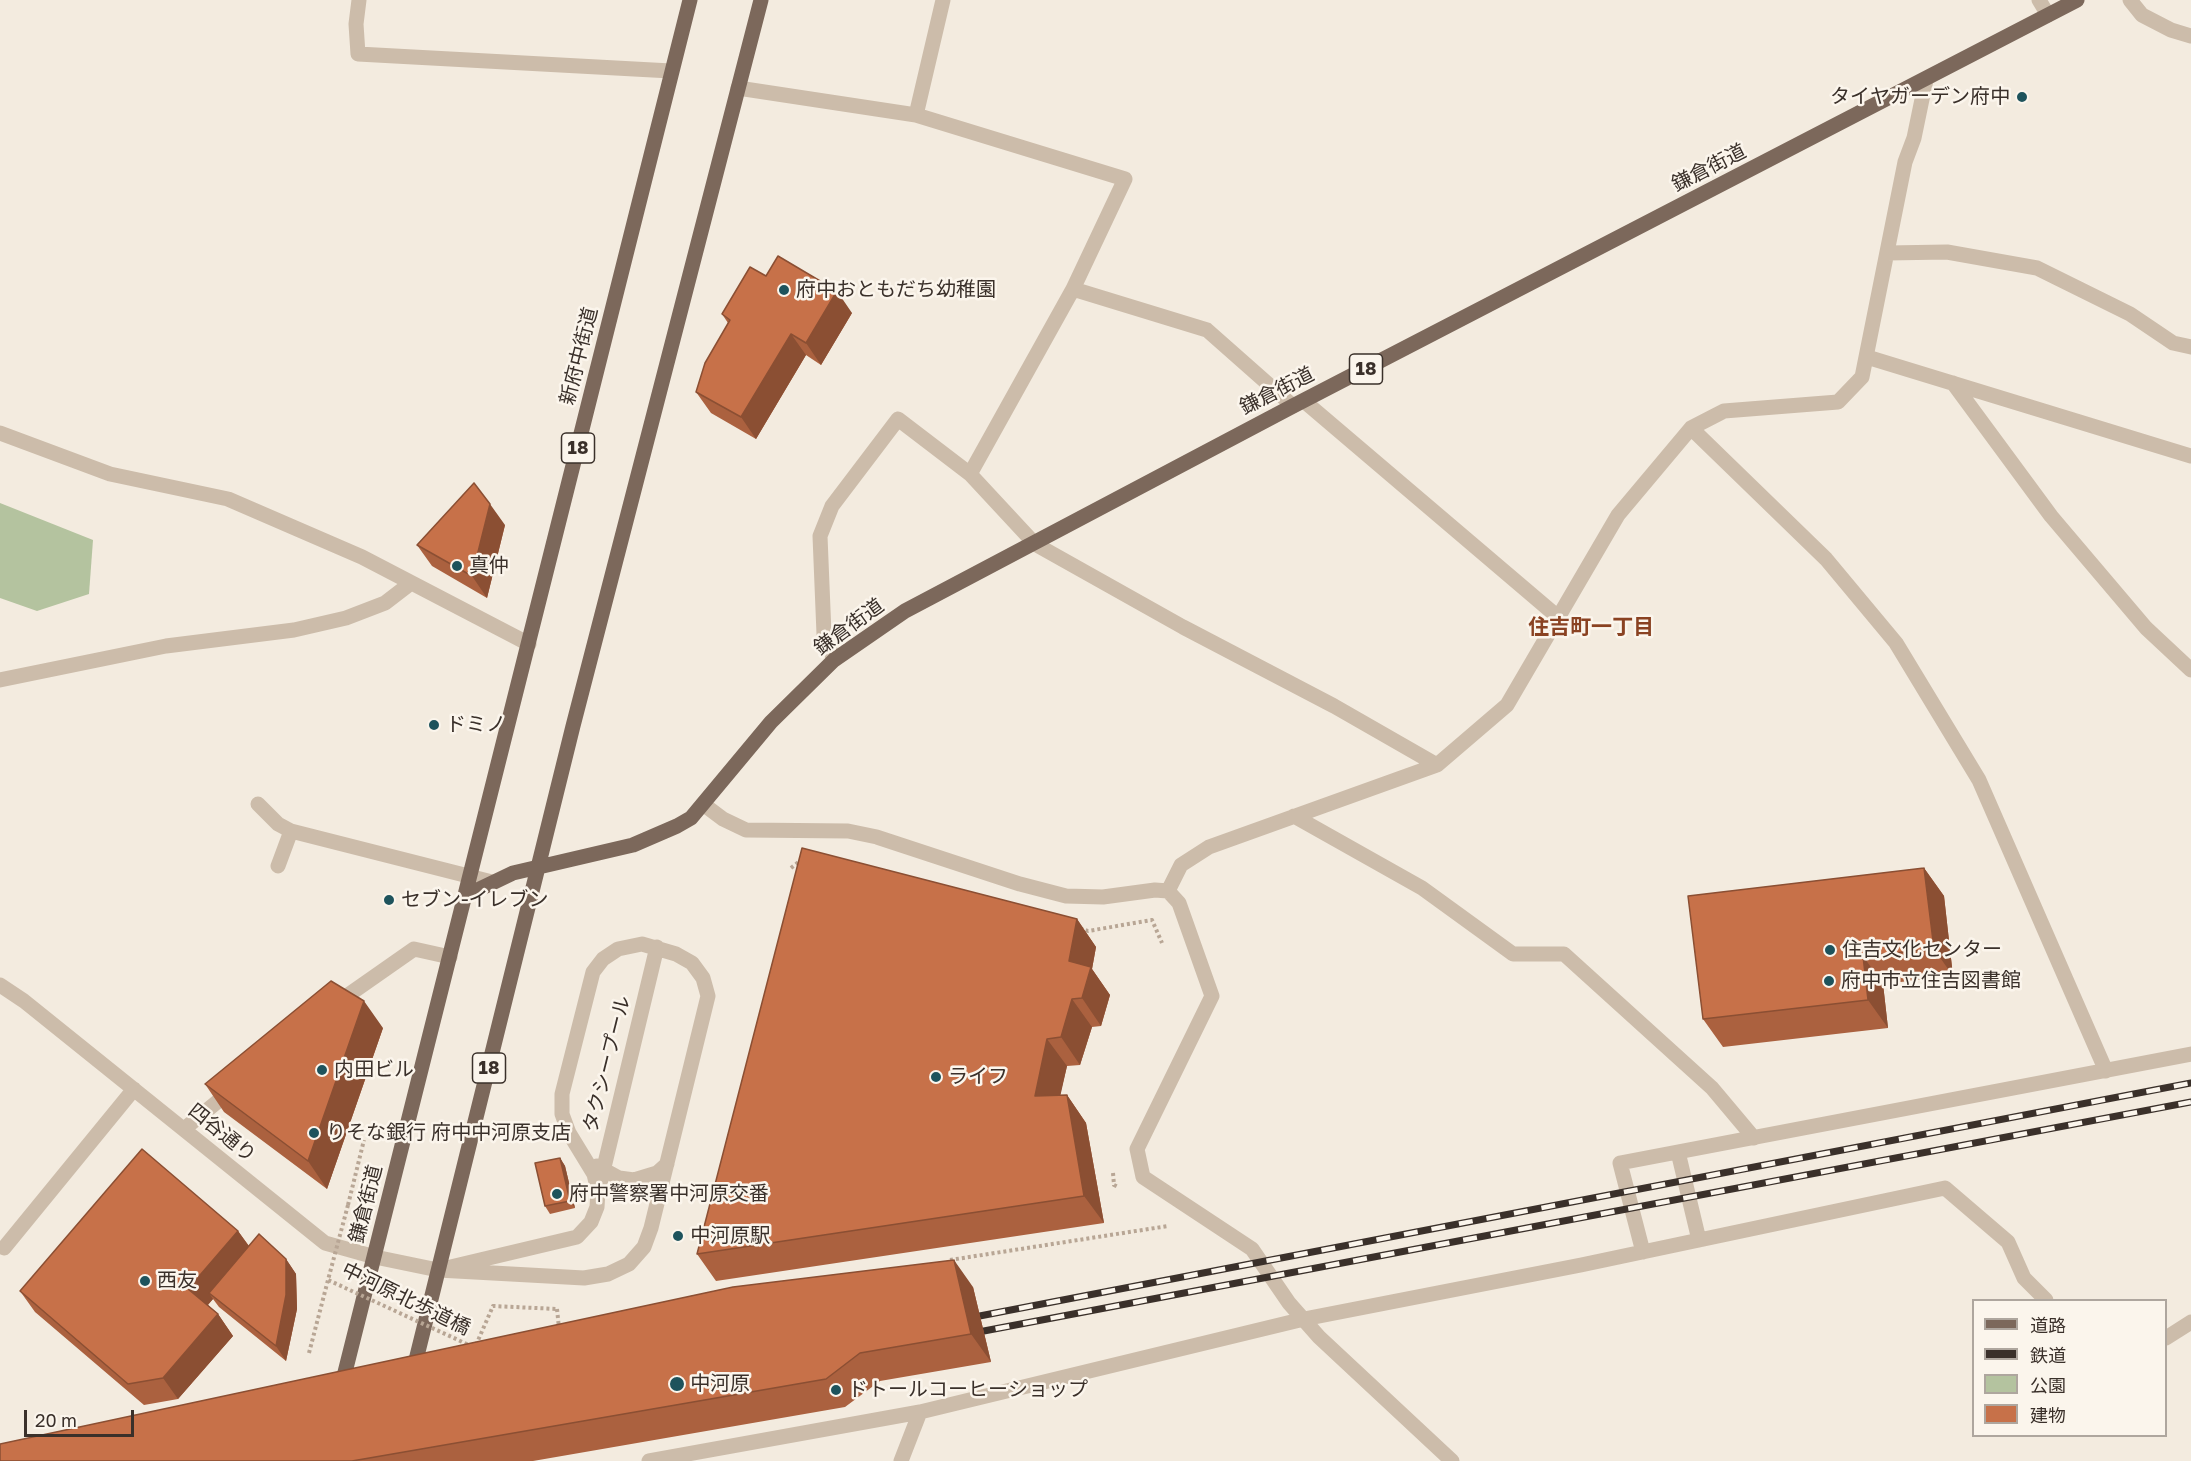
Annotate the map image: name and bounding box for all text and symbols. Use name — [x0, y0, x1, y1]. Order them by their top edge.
place label: タイヤガーデン府中 — [1830, 85, 2010, 109]
marker: タイヤガーデン府中 — [2015, 90, 2029, 104]
street label: 鎌倉街道 — [1668, 139, 1750, 197]
place label: 府中おともだち幼稚園 — [796, 278, 996, 302]
marker: 府中おともだち幼稚園 — [777, 283, 791, 297]
street label: 新府中街道 — [555, 305, 603, 407]
road number: 18 — [1350, 354, 1382, 384]
street label: 鎌倉街道 — [1236, 362, 1318, 420]
road number: 18 — [562, 433, 594, 463]
place label: 真仲 — [469, 554, 509, 578]
marker: 真仲 — [450, 559, 464, 573]
street label: 鎌倉街道 — [810, 594, 888, 660]
district label: 住吉町一丁目 — [1528, 614, 1654, 640]
place label: ドミノ — [446, 713, 506, 737]
marker: ドミノ — [427, 718, 441, 732]
place label: セブン-イレブン — [401, 888, 549, 912]
marker: セブン-イレブン — [382, 893, 396, 907]
place label: 住吉文化センター — [1842, 938, 2002, 962]
marker: 住吉文化センター — [1823, 943, 1837, 957]
place label: 府中市立住吉図書館 — [1841, 969, 2021, 993]
marker: 府中市立住吉図書館 — [1822, 974, 1836, 988]
street label: タクシープール — [578, 993, 636, 1135]
road number: 18 — [472, 1053, 506, 1083]
place label: 内田ビル — [334, 1058, 414, 1082]
marker: 内田ビル — [315, 1063, 329, 1077]
place label: ライフ — [948, 1065, 1008, 1089]
marker: ライフ — [929, 1070, 943, 1084]
street label: 四谷通り — [183, 1099, 261, 1167]
place label: りそな銀行 府中中河原支店 — [326, 1121, 571, 1145]
marker: りそな銀行 府中中河原支店 — [307, 1126, 321, 1140]
street label: 鎌倉街道 — [345, 1162, 387, 1246]
place label: 府中警察署中河原交番 — [569, 1182, 769, 1206]
marker: 府中警察署中河原交番 — [550, 1187, 564, 1201]
place label: 中河原駅 — [690, 1224, 770, 1248]
marker: 中河原駅 — [671, 1229, 685, 1243]
street label: 中河原北歩道橋 — [338, 1258, 474, 1340]
place label: 西友 — [157, 1269, 197, 1293]
marker: 西友 — [138, 1274, 152, 1288]
legend — [1972, 1299, 2167, 1437]
text: 道路 — [2030, 1314, 2066, 1336]
text: 鉄道 — [2030, 1344, 2066, 1366]
place label: 中河原 — [690, 1372, 750, 1396]
text: 公園 — [2030, 1374, 2066, 1396]
marker: 中河原 — [668, 1375, 686, 1393]
place label: ドトールコーヒーショップ — [848, 1378, 1088, 1402]
marker: ドトールコーヒーショップ — [829, 1383, 843, 1397]
scale bar — [27, 1398, 136, 1436]
text: 建物 — [2030, 1404, 2066, 1426]
text: 20 m — [35, 1409, 77, 1431]

